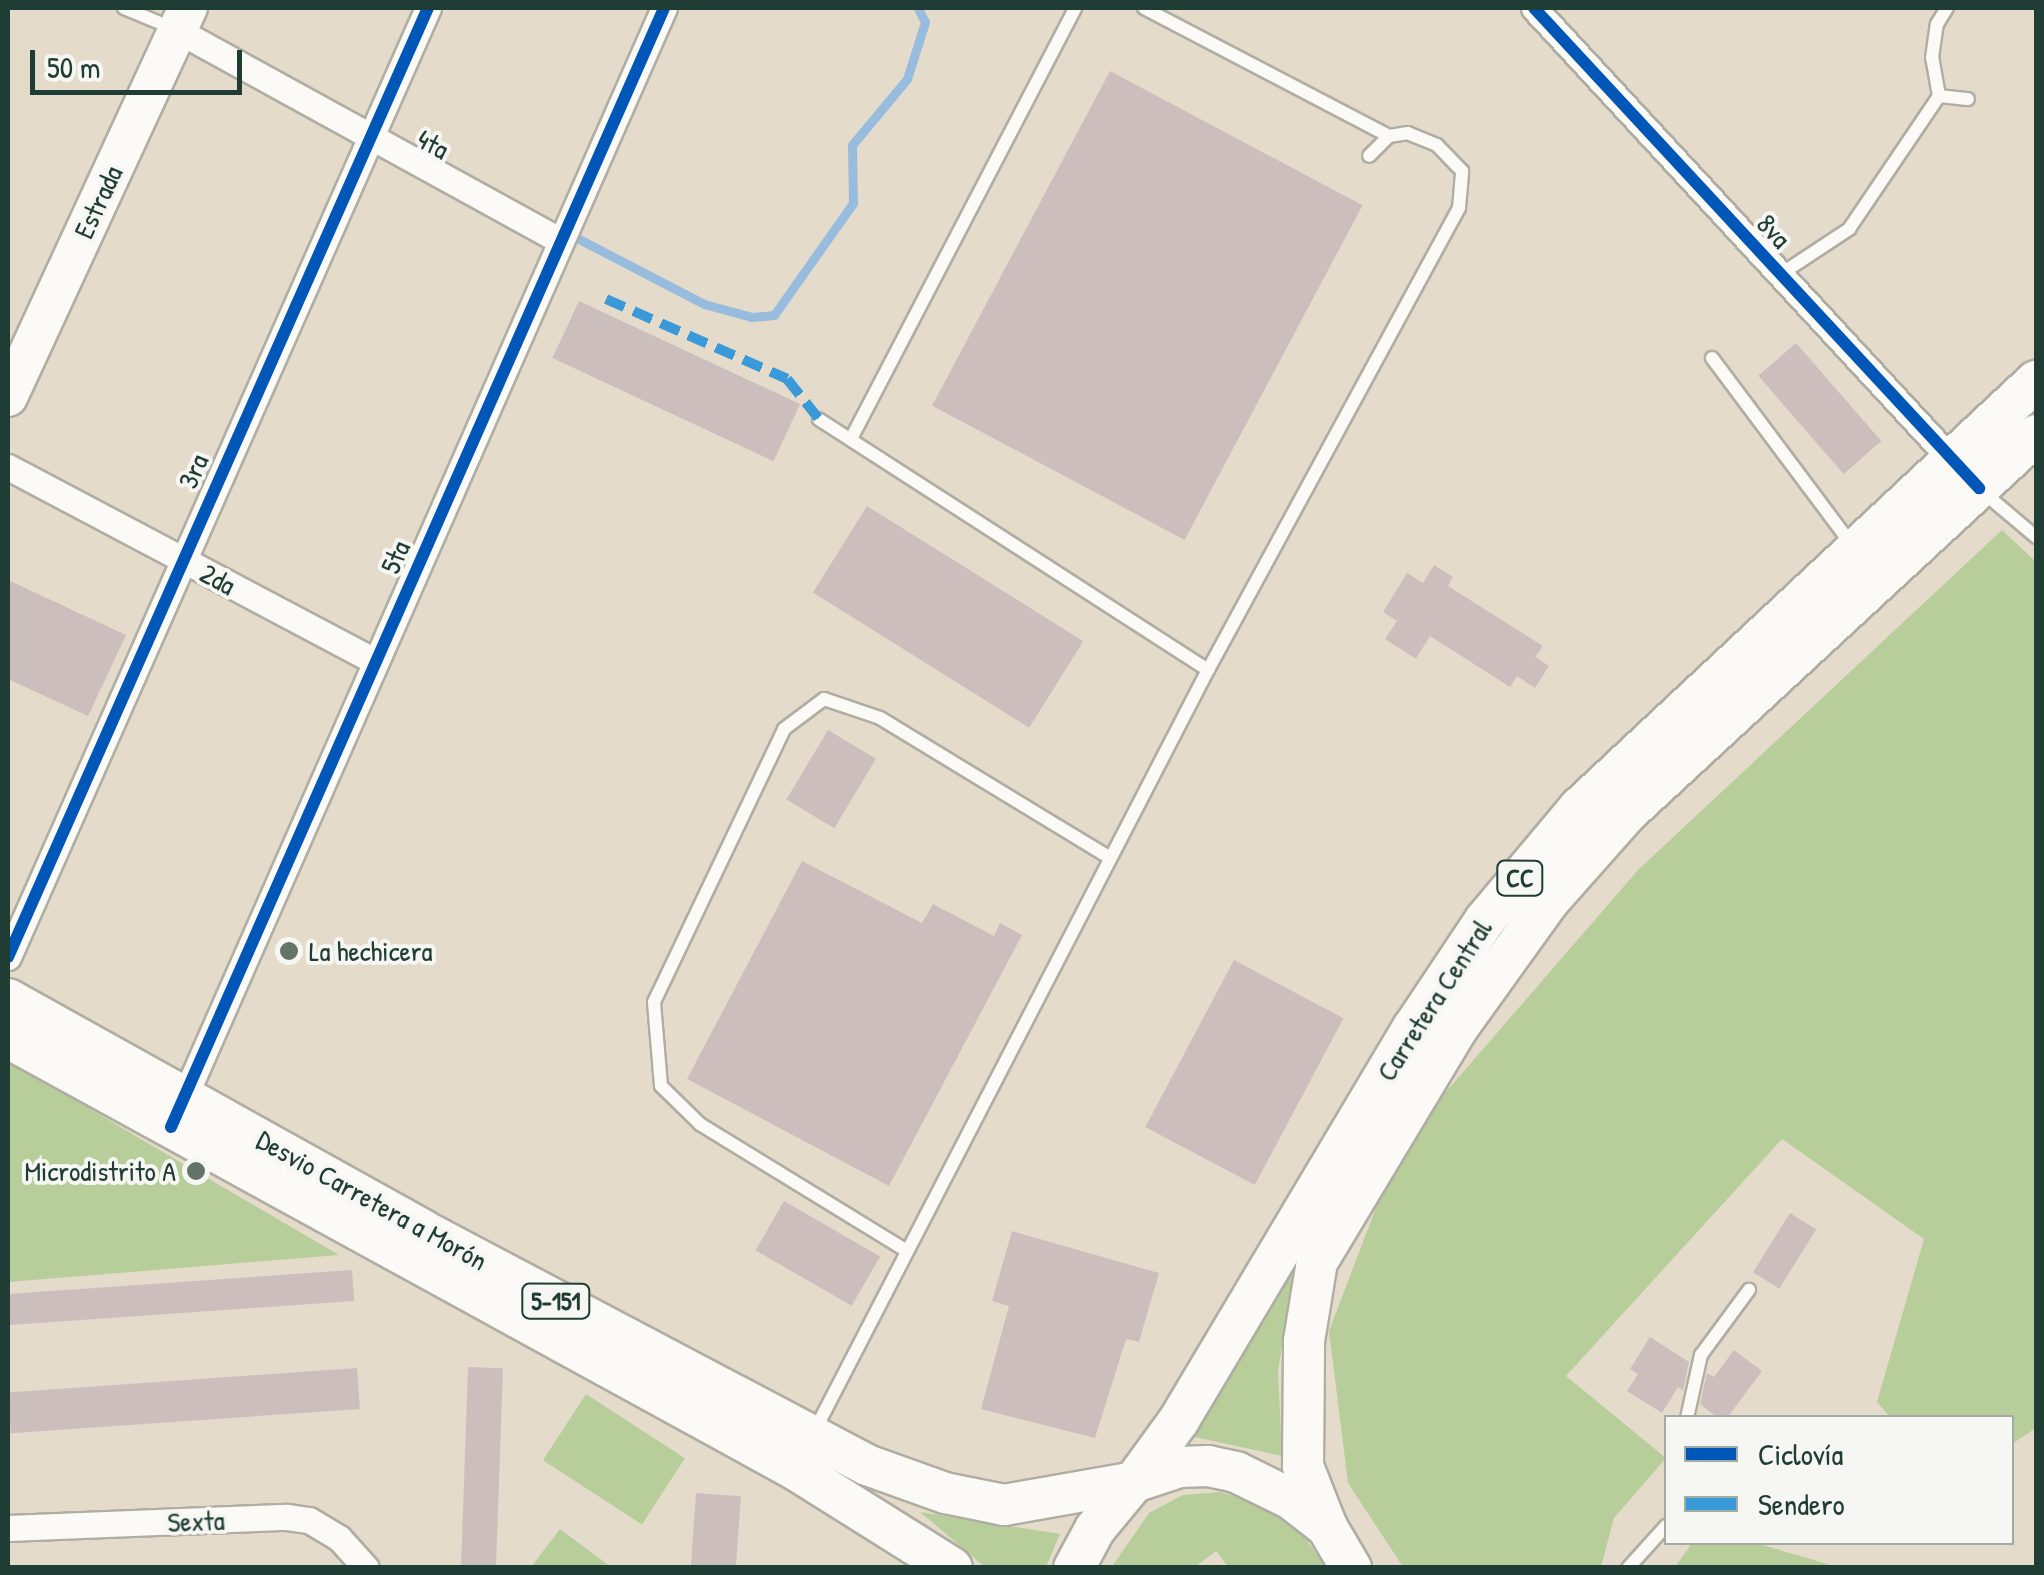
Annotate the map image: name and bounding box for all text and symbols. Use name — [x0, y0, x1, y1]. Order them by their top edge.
scale bar — [35, 30, 248, 92]
text: 50 m — [47, 47, 100, 87]
street label: 4ta — [411, 122, 455, 166]
street label: Estrada — [67, 160, 129, 244]
street label: 8va — [1750, 207, 1798, 255]
street label: 3ra — [171, 448, 215, 494]
street label: 5ta — [373, 535, 417, 579]
street label: 2da — [195, 556, 241, 602]
road number: CC — [1495, 858, 1545, 898]
street label: Carretera Central — [1369, 913, 1499, 1087]
place label: La hechicera — [309, 934, 432, 968]
marker: La hechicera — [278, 940, 300, 962]
street label: Desvio Carretera a Morón — [251, 1123, 493, 1277]
place label: Microdistrito A — [24, 1154, 176, 1188]
marker: Microdistrito A — [185, 1160, 207, 1182]
road number: 5-151 — [521, 1281, 591, 1321]
legend — [1664, 1415, 2014, 1545]
text: Ciclovía — [1758, 1434, 1843, 1474]
text: Sendero — [1758, 1484, 1845, 1524]
street label: Sexta — [167, 1503, 225, 1539]

